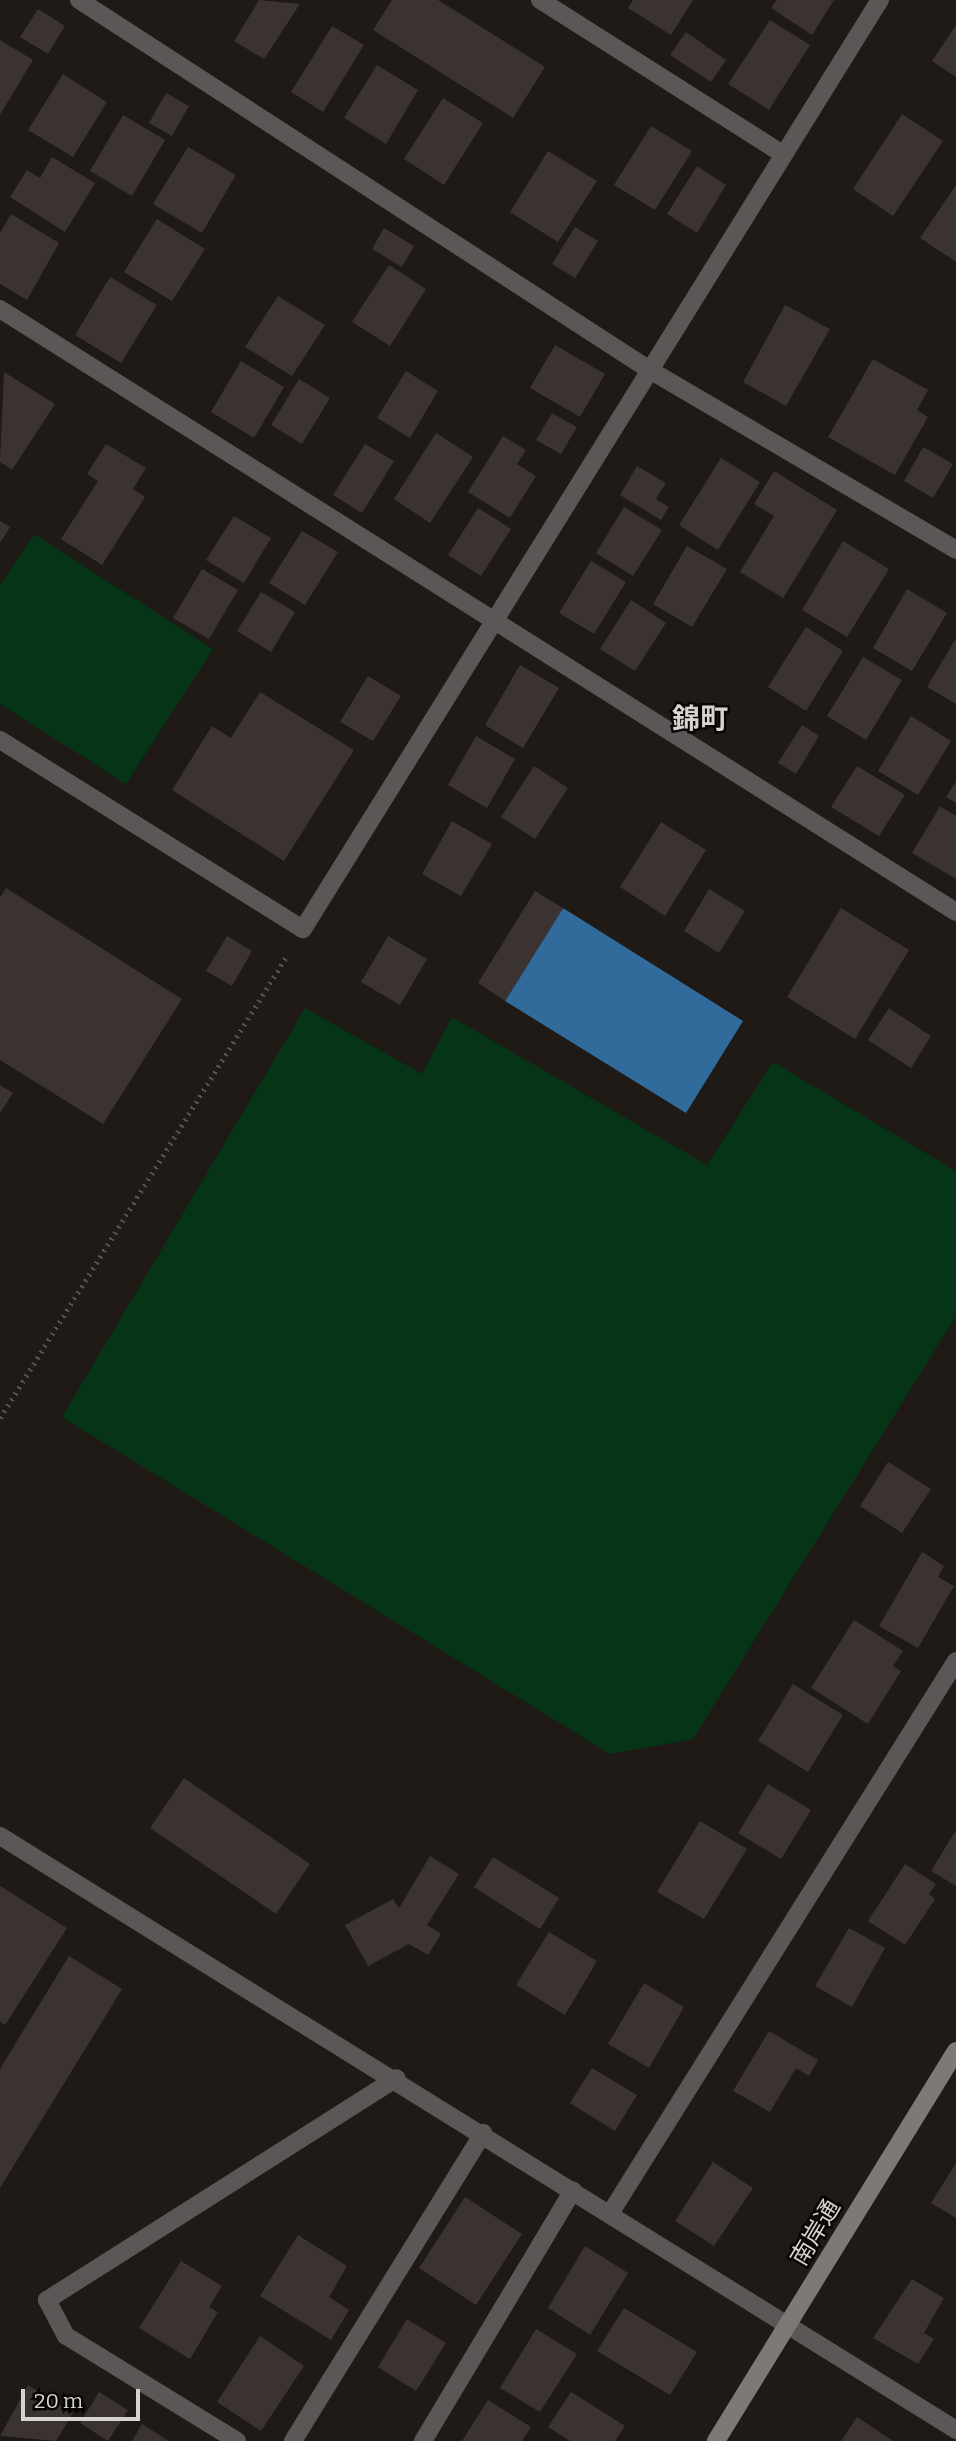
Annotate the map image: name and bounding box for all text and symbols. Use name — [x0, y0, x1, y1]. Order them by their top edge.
district label: 錦町 — [672, 702, 728, 736]
street label: 南岸通 — [785, 2195, 847, 2271]
scale bar — [24, 2374, 144, 2418]
text: 20 m — [34, 2388, 83, 2414]

